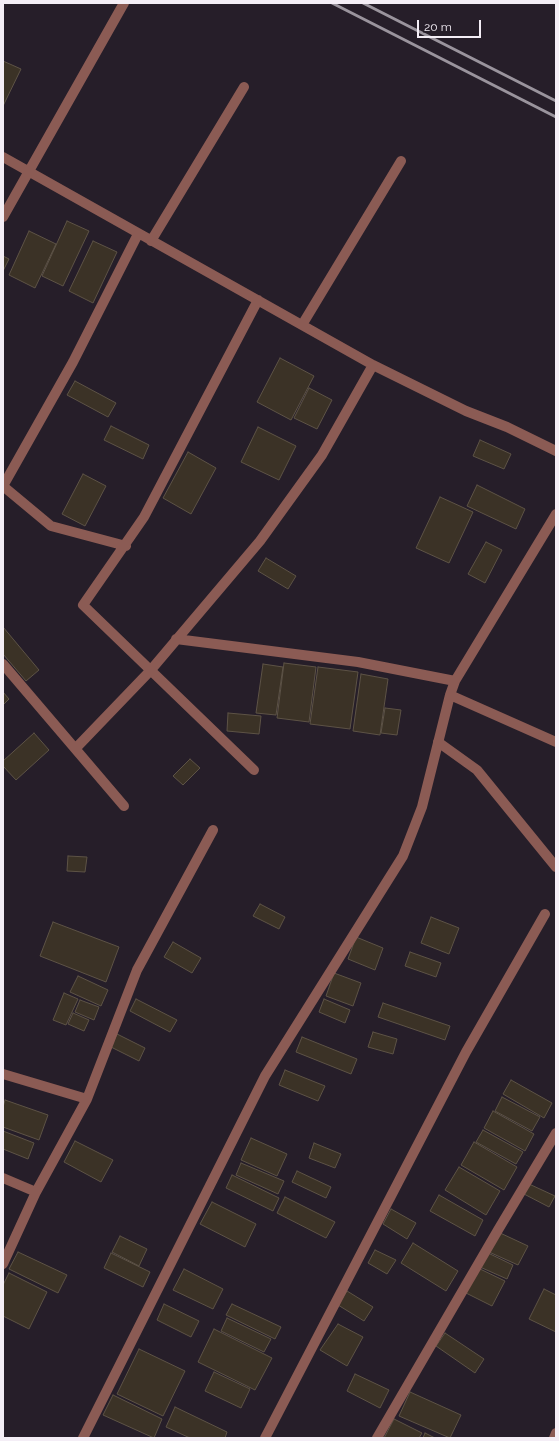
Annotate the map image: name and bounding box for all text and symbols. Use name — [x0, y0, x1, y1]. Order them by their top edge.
scale bar — [419, 12, 483, 38]
text: 20 m — [424, 20, 452, 34]

